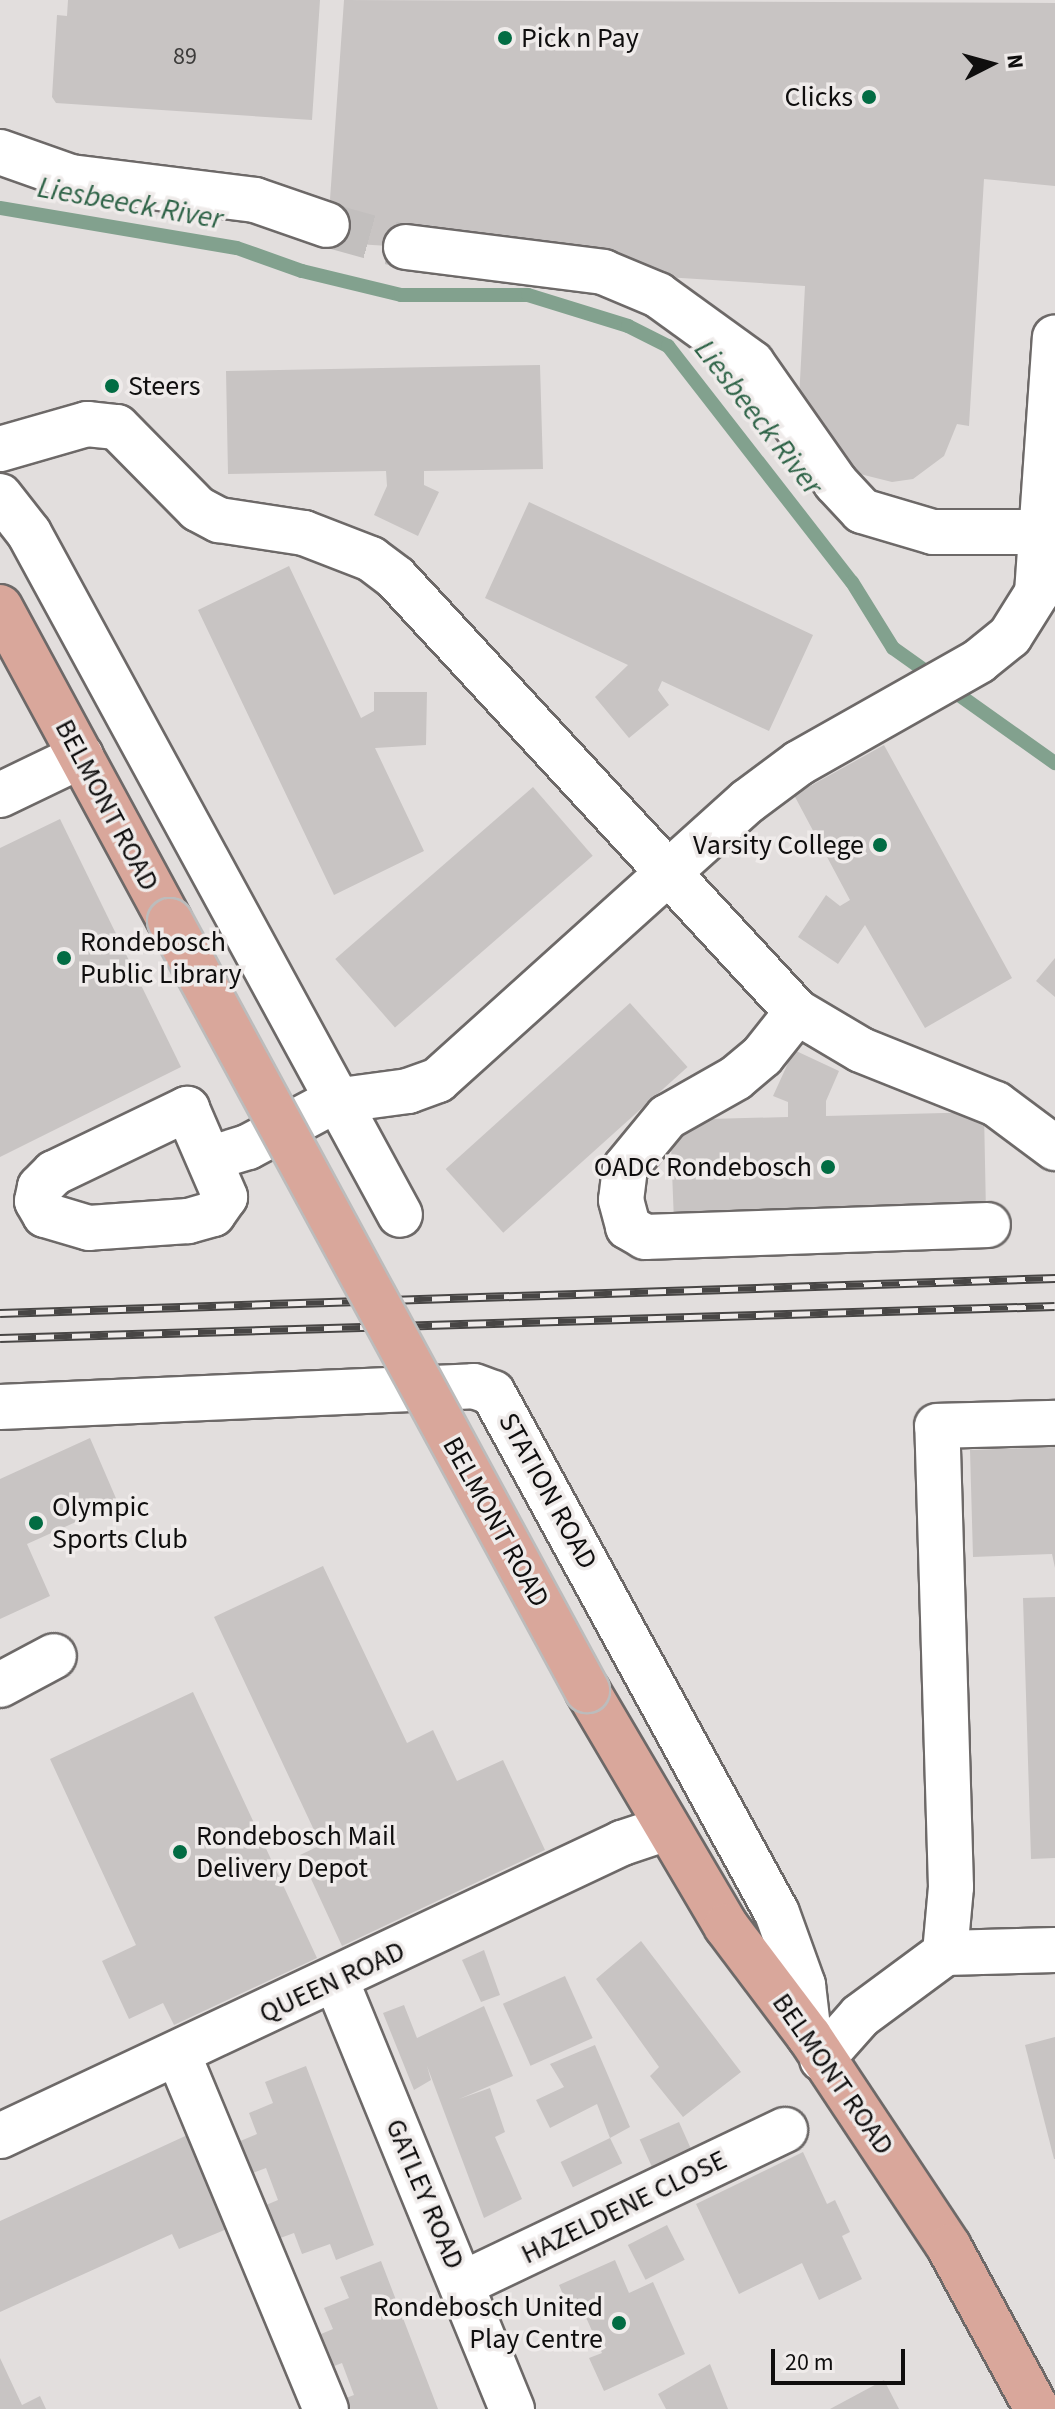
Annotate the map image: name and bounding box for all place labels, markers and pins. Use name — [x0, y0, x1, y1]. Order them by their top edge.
place label: Pick n Pay — [521, 21, 639, 55]
marker: Pick n Pay — [496, 29, 514, 47]
place label: Clicks — [785, 80, 853, 114]
marker: Clicks — [860, 88, 878, 106]
place label: Steers — [128, 369, 200, 403]
marker: Steers — [103, 377, 121, 395]
place label: Varsity College — [693, 828, 864, 862]
marker: Varsity College — [871, 836, 889, 854]
place label: Rondebosch Public Library — [80, 925, 242, 991]
marker: Rondebosch Public Library — [55, 949, 73, 967]
place label: OADC Rondebosch — [594, 1150, 812, 1184]
marker: OADC Rondebosch — [819, 1158, 837, 1176]
place label: Olympic Sports Club — [52, 1490, 188, 1556]
marker: Olympic Sports Club — [27, 1514, 45, 1532]
place label: Rondebosch Mail Delivery Depot — [196, 1819, 396, 1885]
marker: Rondebosch Mail Delivery Depot — [171, 1843, 189, 1861]
place label: Rondebosch United Play Centre — [373, 2290, 603, 2356]
marker: Rondebosch United Play Centre — [610, 2314, 628, 2332]

